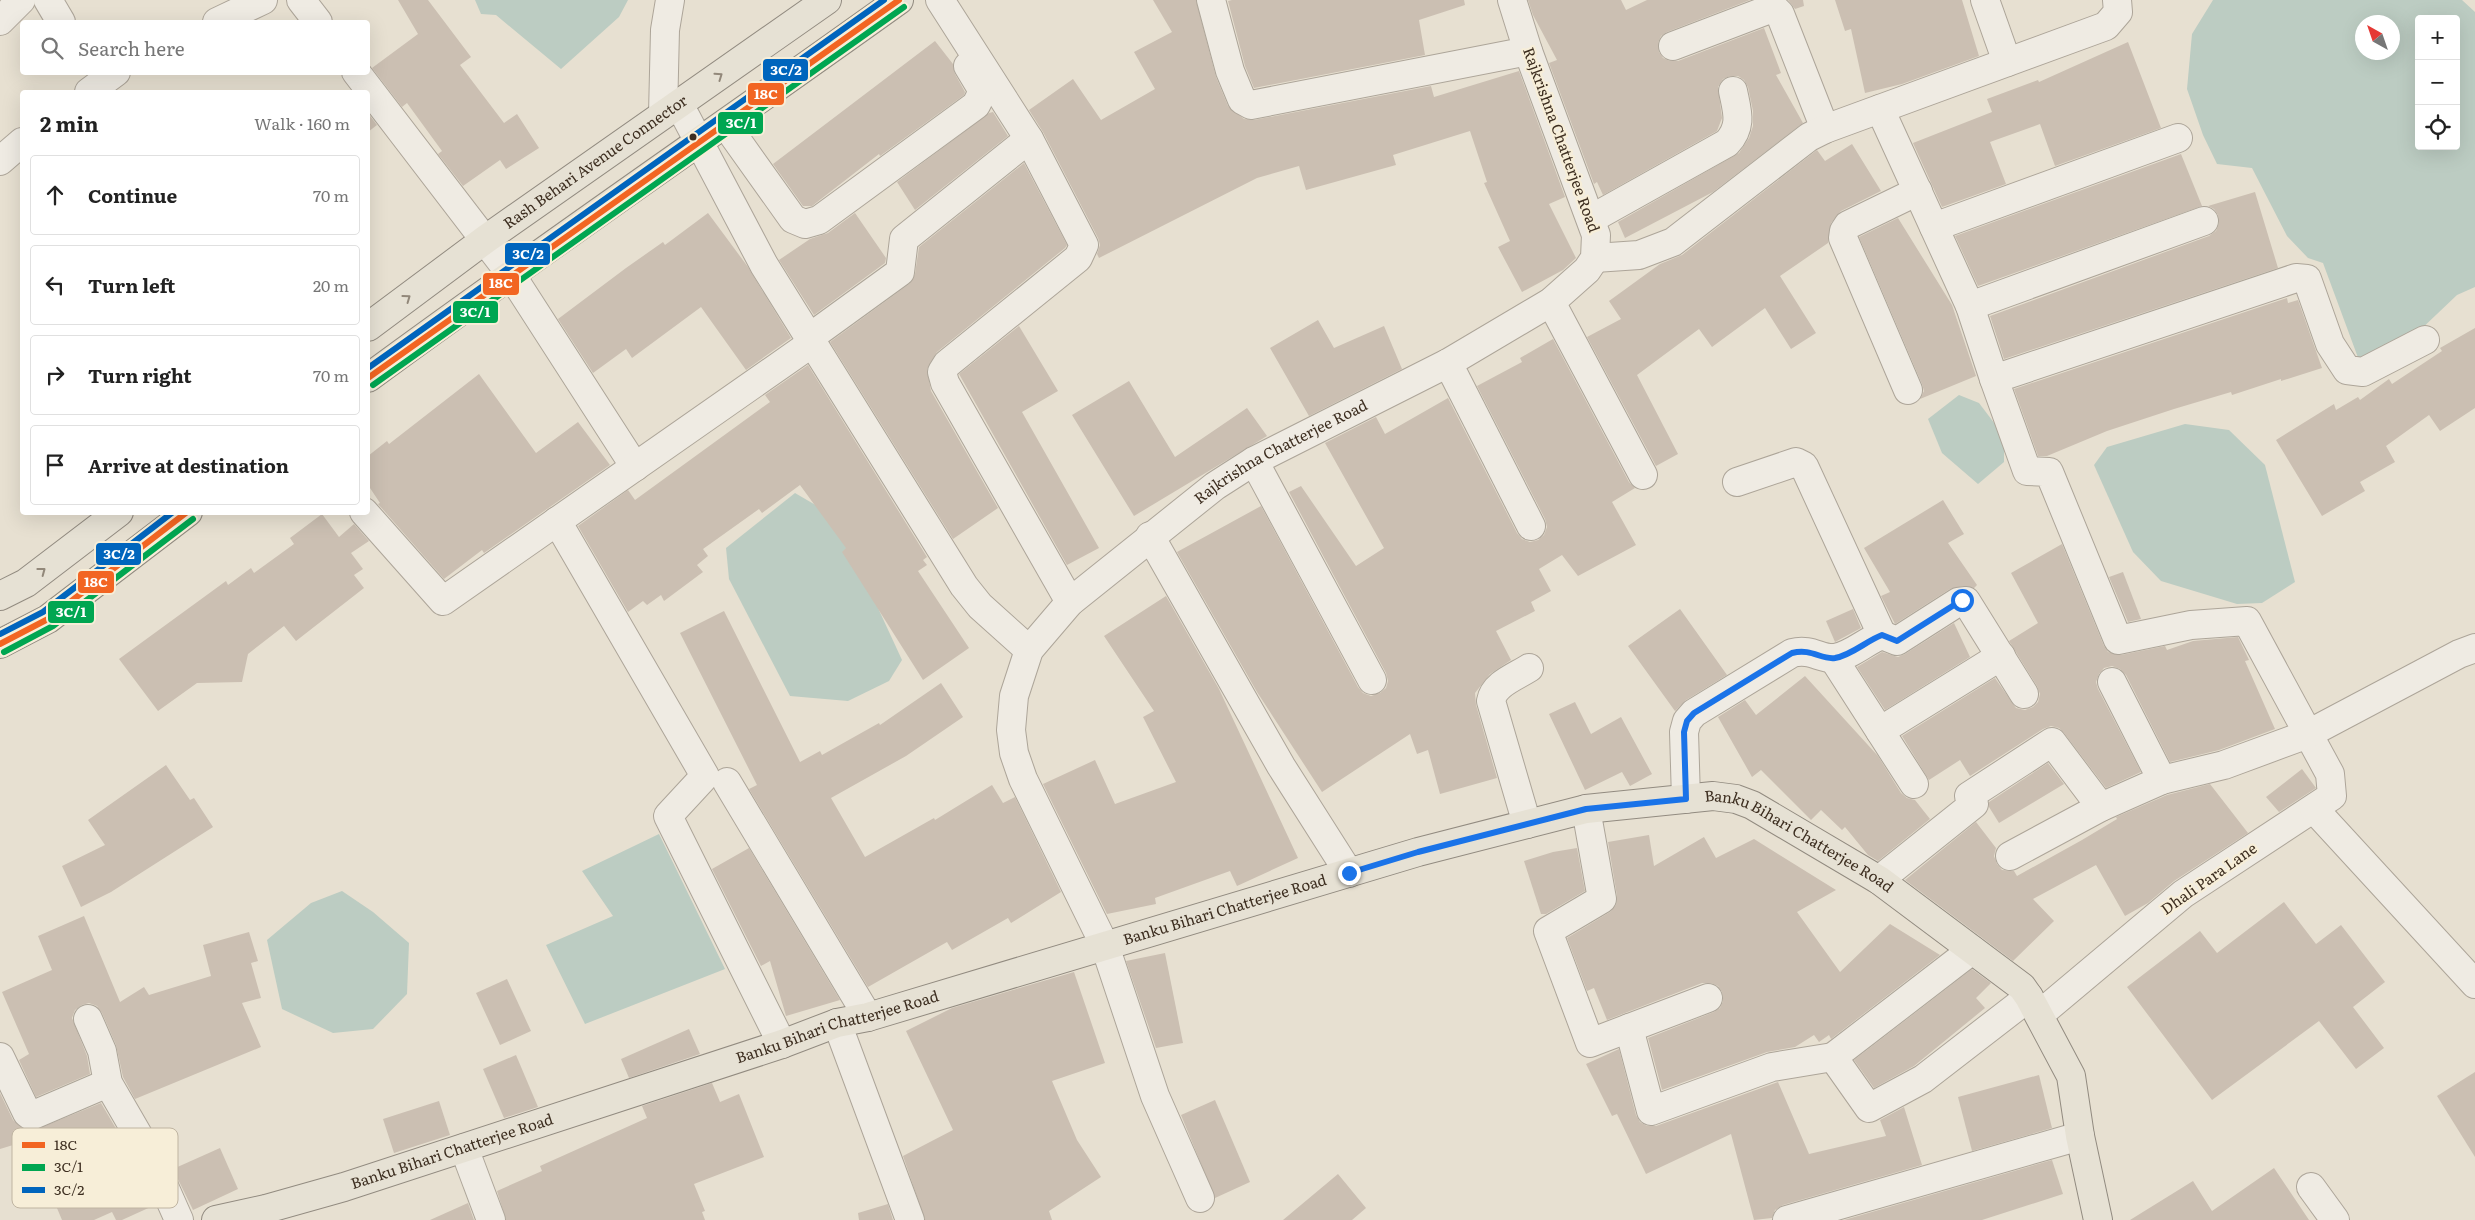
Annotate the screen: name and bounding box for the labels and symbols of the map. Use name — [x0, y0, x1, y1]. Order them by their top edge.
north arrow — [2355, 15, 2400, 60]
street label: Rajkrishna Chatterjee Road — [1518, 44, 1607, 235]
line badge: 3C/2 — [762, 58, 809, 82]
text: 3C/2 — [770, 59, 802, 79]
one-way arrow — [713, 73, 723, 82]
line badge: 18C — [747, 82, 785, 106]
text: 18C — [754, 83, 778, 103]
street label: Rash Behari Avenue Connector — [498, 88, 692, 234]
line badge: 3C/1 — [717, 111, 764, 135]
text: 3C/1 — [726, 112, 756, 132]
unlabelled marker — [688, 132, 698, 142]
line badge: 3C/2 — [504, 242, 551, 266]
text: 3C/2 — [512, 243, 544, 263]
line badge: 18C — [482, 272, 520, 296]
text: 18C — [489, 272, 513, 292]
one-way arrow — [401, 295, 410, 303]
line badge: 3C/1 — [452, 300, 499, 324]
text: 3C/1 — [460, 301, 490, 321]
street label: Rajkrishna Chatterjee Road — [1188, 393, 1371, 509]
line badge: 3C/2 — [95, 542, 142, 566]
text: 3C/2 — [103, 543, 135, 563]
one-way arrow — [36, 568, 45, 577]
line badge: 18C — [77, 570, 115, 594]
text: 18C — [84, 571, 108, 591]
route start — [1951, 589, 1974, 612]
line badge: 3C/1 — [47, 600, 95, 624]
text: 3C/1 — [56, 601, 86, 621]
street label: Banku Bihari Chatterjee Road — [1703, 783, 1899, 897]
street label: Dhali Para Lane — [2155, 836, 2261, 920]
route end — [1338, 862, 1361, 885]
street label: Banku Bihari Chatterjee Road — [1120, 867, 1329, 950]
street label: Banku Bihari Chatterjee Road — [733, 983, 941, 1068]
street label: Banku Bihari Chatterjee Road — [348, 1106, 556, 1194]
legend — [12, 1128, 178, 1208]
text: 18C — [54, 1134, 77, 1154]
text: 3C/1 — [54, 1156, 83, 1176]
text: 3C/2 — [54, 1179, 84, 1199]

